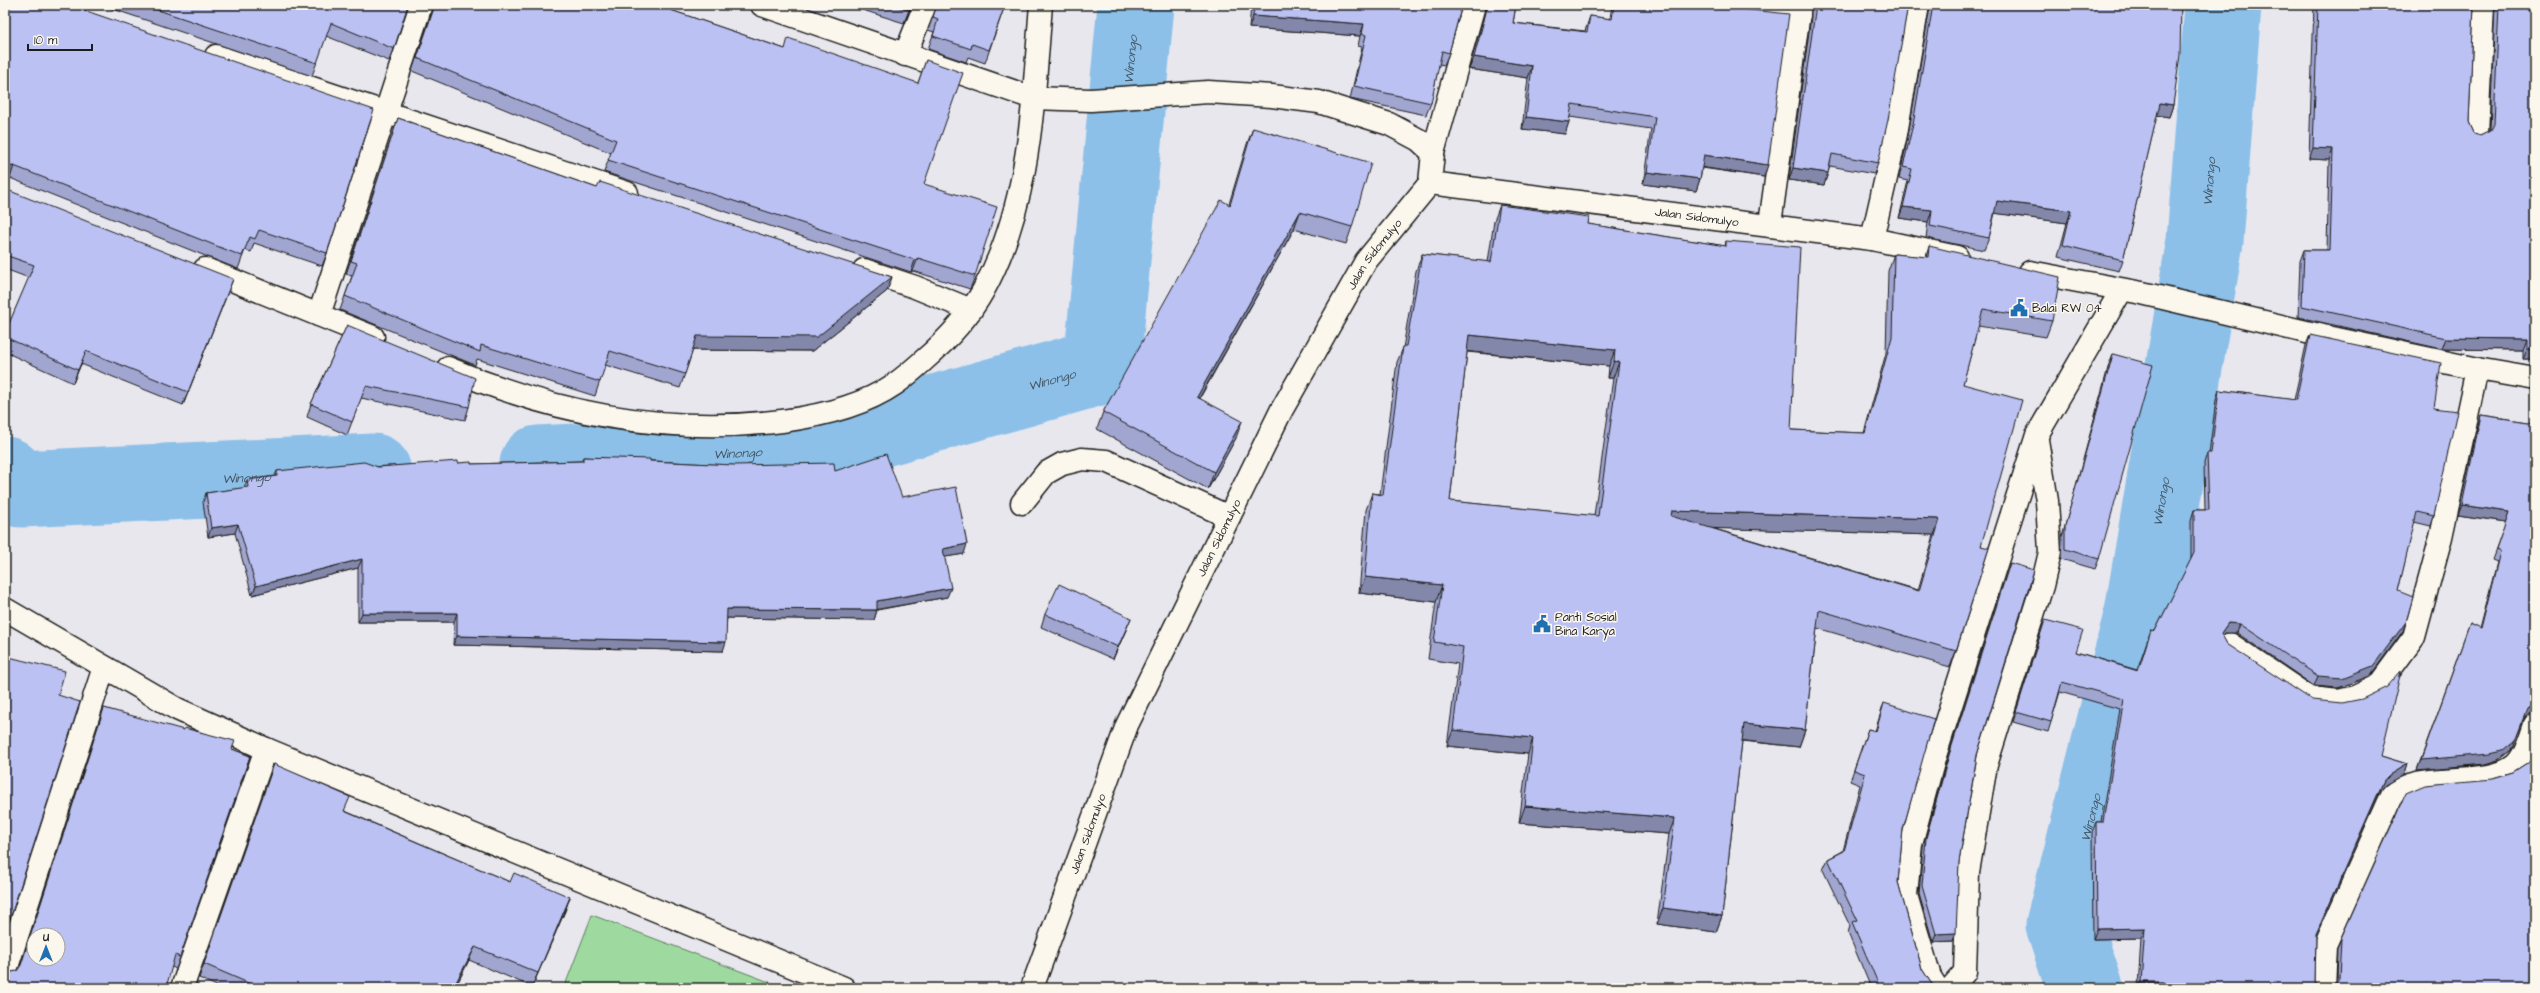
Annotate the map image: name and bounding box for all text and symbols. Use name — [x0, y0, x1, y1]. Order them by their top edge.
scale bar — [28, 26, 92, 52]
text: 10 m — [34, 32, 58, 49]
water label: Winongo — [1120, 33, 1143, 84]
water label: Winongo — [2199, 155, 2221, 206]
street label: Jalan Sidomulyo — [1654, 203, 1740, 231]
street label: Jalan Sidomulyo — [1343, 215, 1406, 293]
public building icon: Balai RW 04 — [2009, 298, 2029, 318]
place label: Balai RW 04 — [2032, 300, 2102, 317]
water label: Winongo — [1026, 364, 1079, 395]
water label: Winongo — [713, 443, 764, 464]
water label: Winongo — [222, 468, 273, 488]
water label: Winongo — [2149, 475, 2175, 527]
street label: Jalan Sidomulyo — [1193, 496, 1245, 580]
place label: Panti Sosial Bina Karya — [1555, 609, 1617, 641]
public building icon: Panti Sosial Bina Karya — [1532, 614, 1552, 634]
water label: Winongo — [2076, 790, 2106, 844]
street label: Jalan Sidomulyo — [1065, 791, 1110, 876]
north arrow — [26, 927, 66, 967]
text: U — [42, 930, 49, 945]

